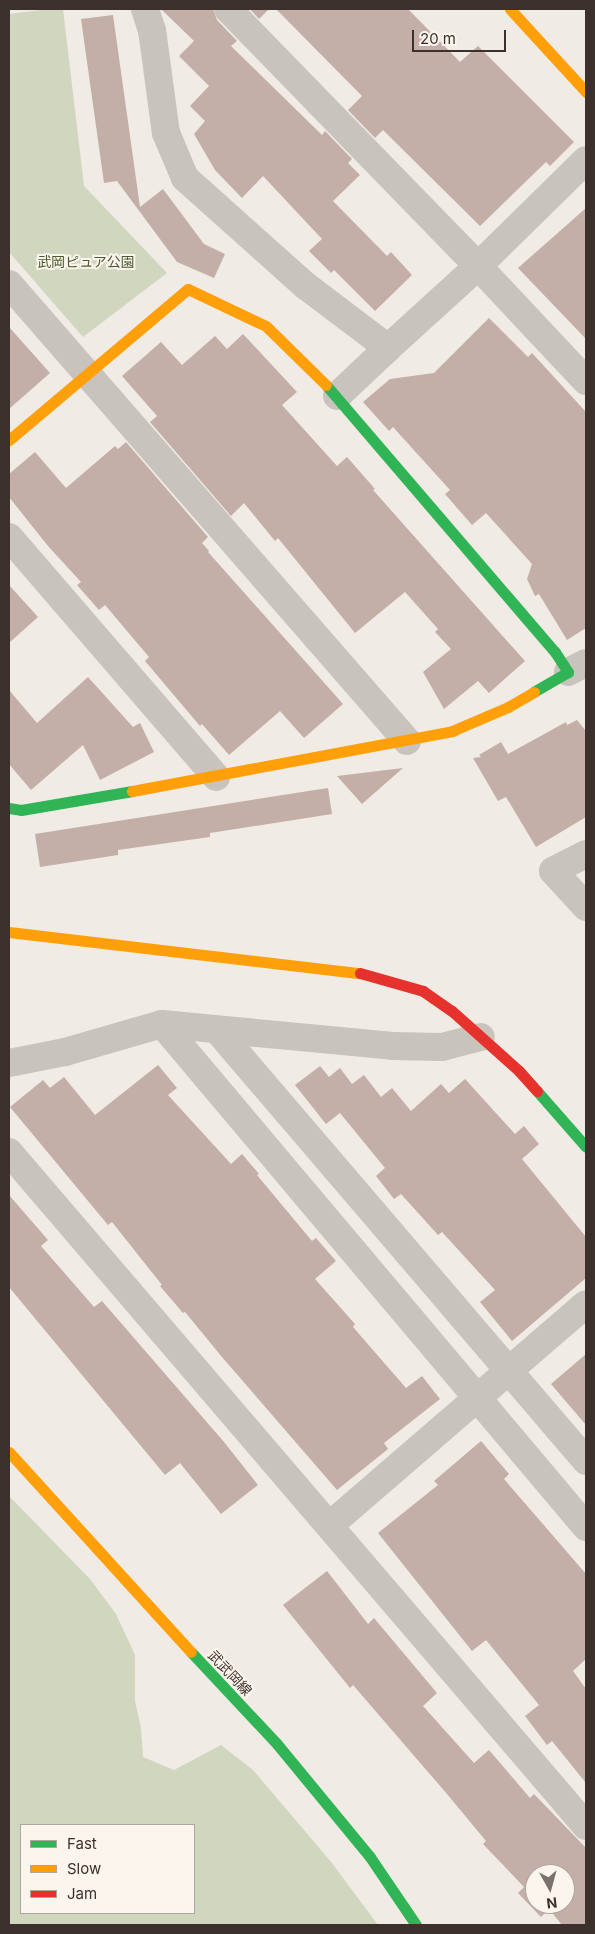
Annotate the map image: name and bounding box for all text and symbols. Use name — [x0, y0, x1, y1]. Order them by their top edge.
scale bar — [415, 20, 509, 52]
text: 20 m — [420, 29, 456, 48]
park label: 武岡ピュア公園 — [37, 254, 135, 270]
street label: 武武岡線 — [205, 1647, 255, 1699]
legend — [20, 1824, 195, 1914]
text: Fast — [67, 1834, 97, 1853]
text: Slow — [67, 1859, 101, 1878]
north arrow — [525, 1864, 575, 1914]
text: Jam — [67, 1884, 97, 1903]
text: N — [545, 1894, 558, 1912]

